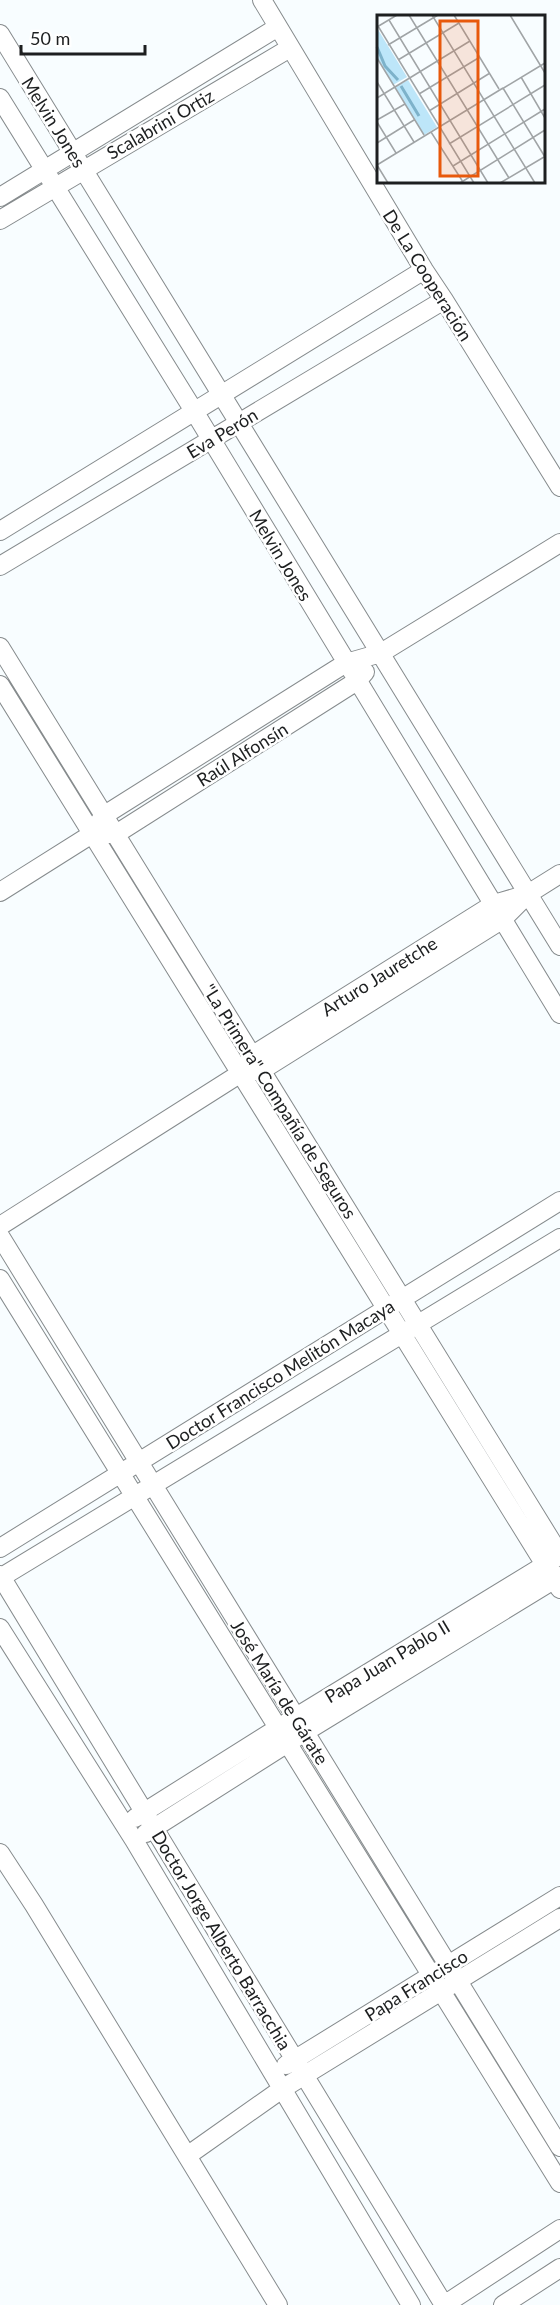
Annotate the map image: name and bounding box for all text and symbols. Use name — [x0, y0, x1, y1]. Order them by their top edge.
inset map — [377, 15, 545, 183]
scale bar — [21, 18, 146, 56]
text: 50 m — [30, 27, 70, 49]
street label: Melvin Jones — [17, 73, 91, 172]
street label: Scalabrini Ortiz — [102, 84, 218, 164]
street label: De La Cooperación — [379, 205, 477, 345]
street label: Eva Perón — [183, 403, 261, 463]
street label: Melvin Jones — [245, 505, 317, 605]
street label: Raúl Alfonsín — [192, 717, 292, 791]
street label: Arturo Jauretche — [317, 932, 441, 1020]
street label: "La Primera" Compañía de Seguros — [198, 980, 362, 1223]
street label: Doctor Francisco Melitón Macaya — [162, 1294, 398, 1454]
street label: Papa Juan Pablo II — [320, 1615, 454, 1707]
street label: José María de Gárate — [227, 1616, 333, 1768]
street label: Doctor Jorge Alberto Barracchia — [148, 1826, 296, 2054]
street label: Papa Francisco — [360, 1945, 472, 2025]

